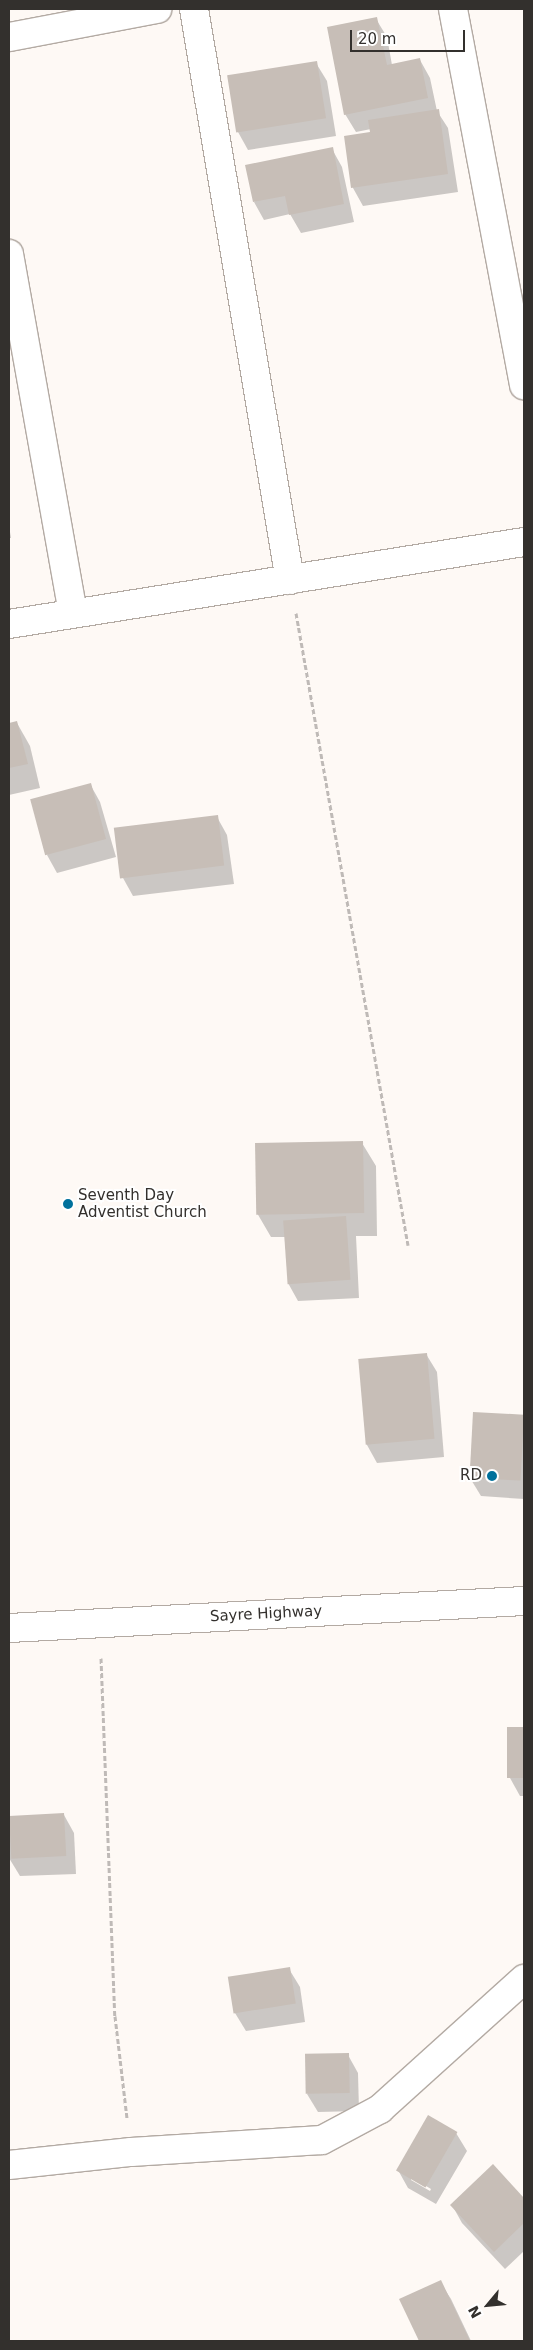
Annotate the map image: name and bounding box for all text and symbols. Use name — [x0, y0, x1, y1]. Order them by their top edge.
scale bar — [353, 20, 468, 52]
text: 20 m — [358, 30, 396, 48]
place label: Seventh Day Adventist Church — [78, 1186, 207, 1221]
marker: Seventh Day Adventist Church — [62, 1198, 74, 1210]
place label: RD — [460, 1467, 482, 1485]
marker: RD — [486, 1470, 498, 1482]
street label: Sayre Highway — [209, 1602, 323, 1626]
north arrow — [463, 2280, 513, 2330]
text: N — [465, 2303, 485, 2321]

